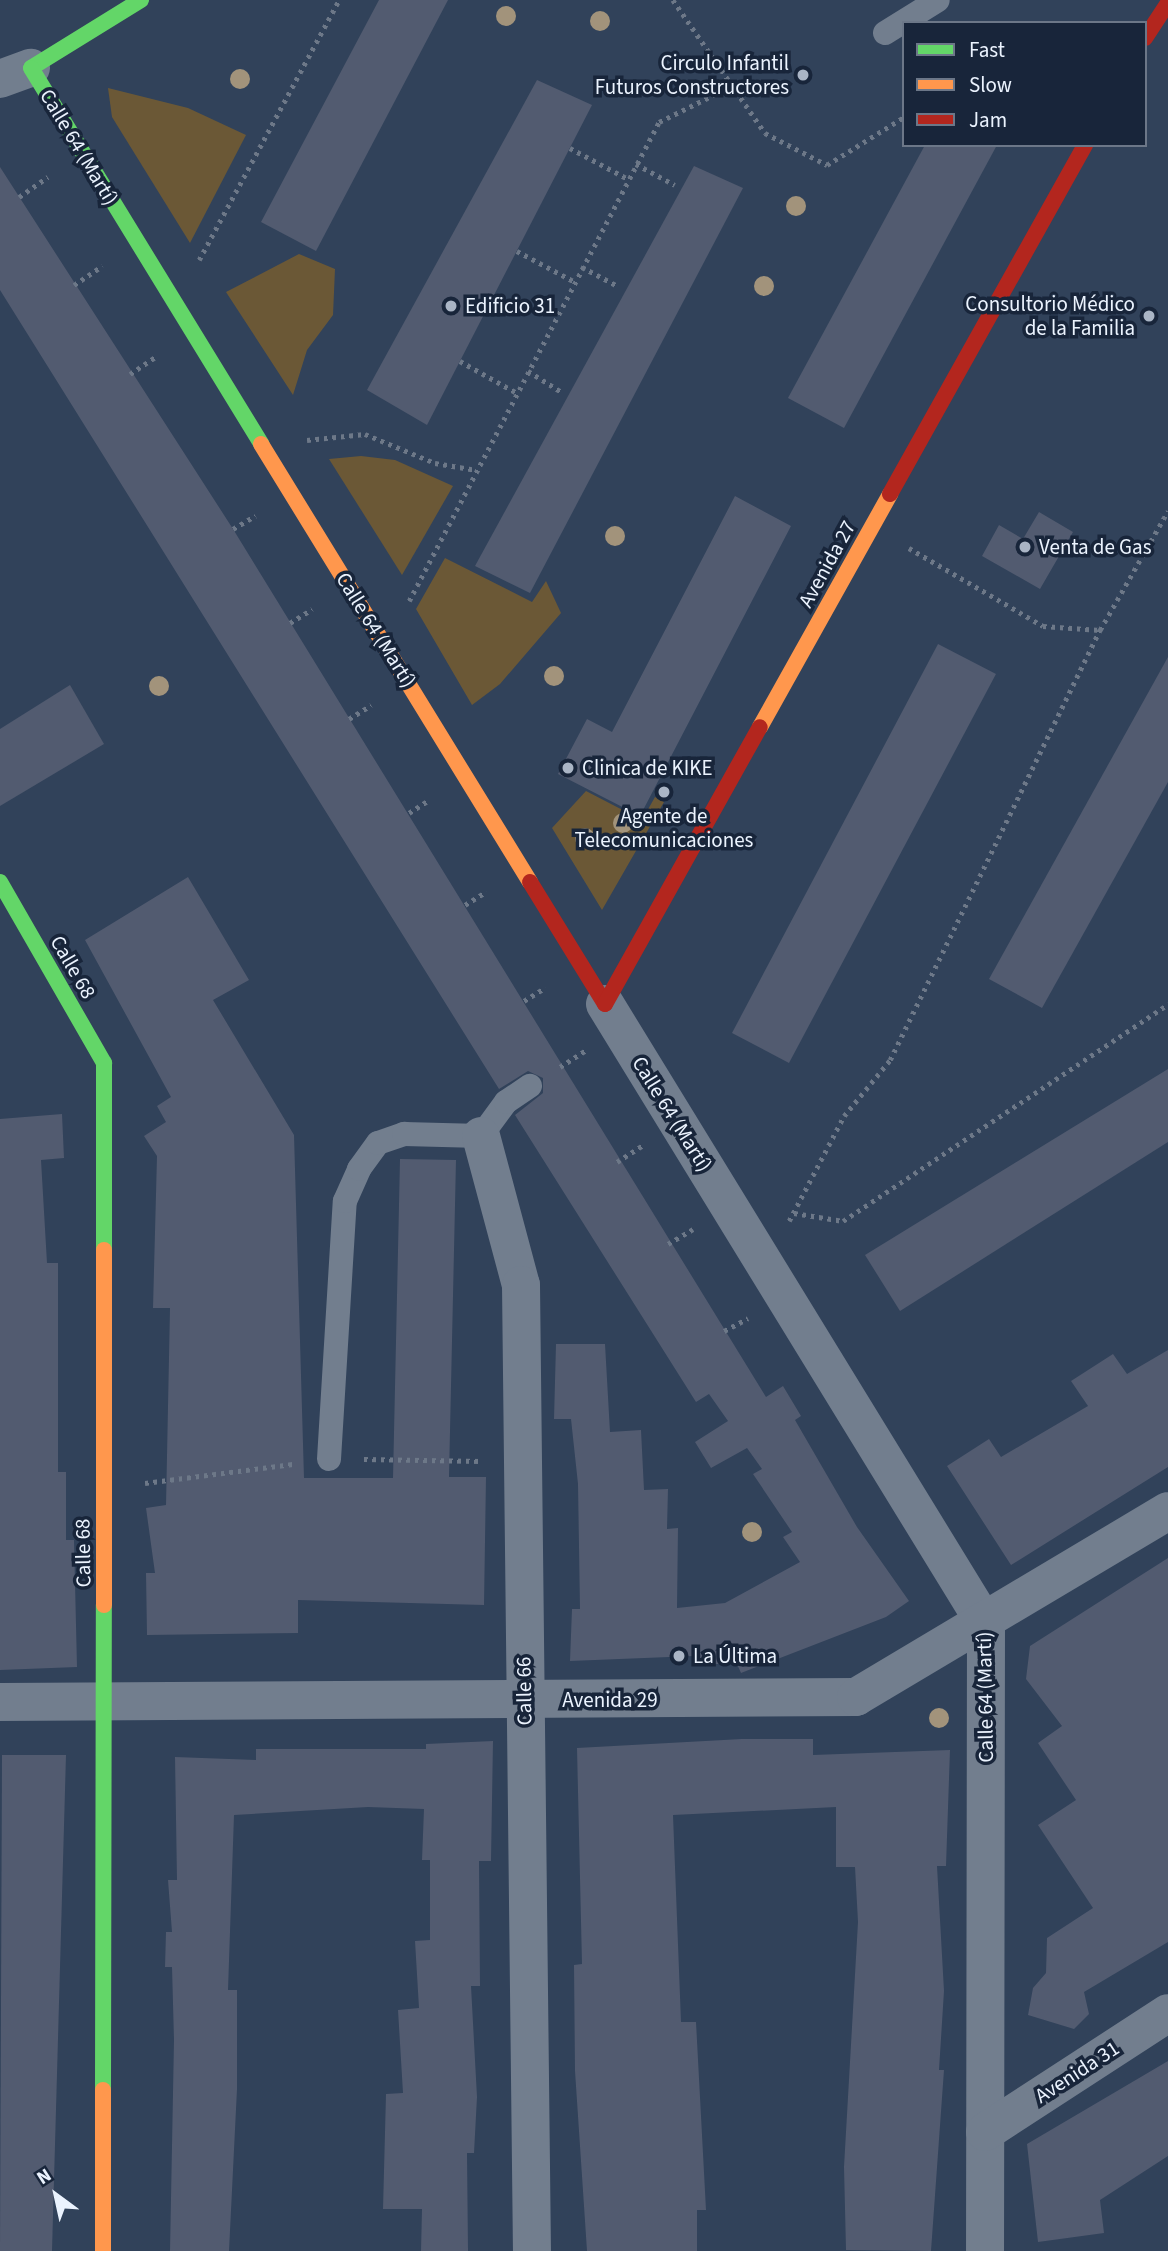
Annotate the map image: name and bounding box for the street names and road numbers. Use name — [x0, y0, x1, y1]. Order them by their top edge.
street label: Calle 64 (Martí) — [34, 84, 124, 210]
street label: Avenida 27 — [793, 516, 861, 612]
street label: Calle 64 (Martí) — [331, 568, 421, 692]
street label: Calle 68 — [45, 931, 101, 1003]
street label: Calle 64 (Martí) — [627, 1052, 717, 1176]
street label: Calle 68 — [70, 1518, 96, 1588]
street label: Calle 64 (Martí) — [971, 1631, 999, 1763]
street label: Calle 66 — [511, 1656, 537, 1726]
street label: Avenida 29 — [562, 1687, 658, 1713]
street label: Avenida 31 — [1030, 2035, 1124, 2109]

